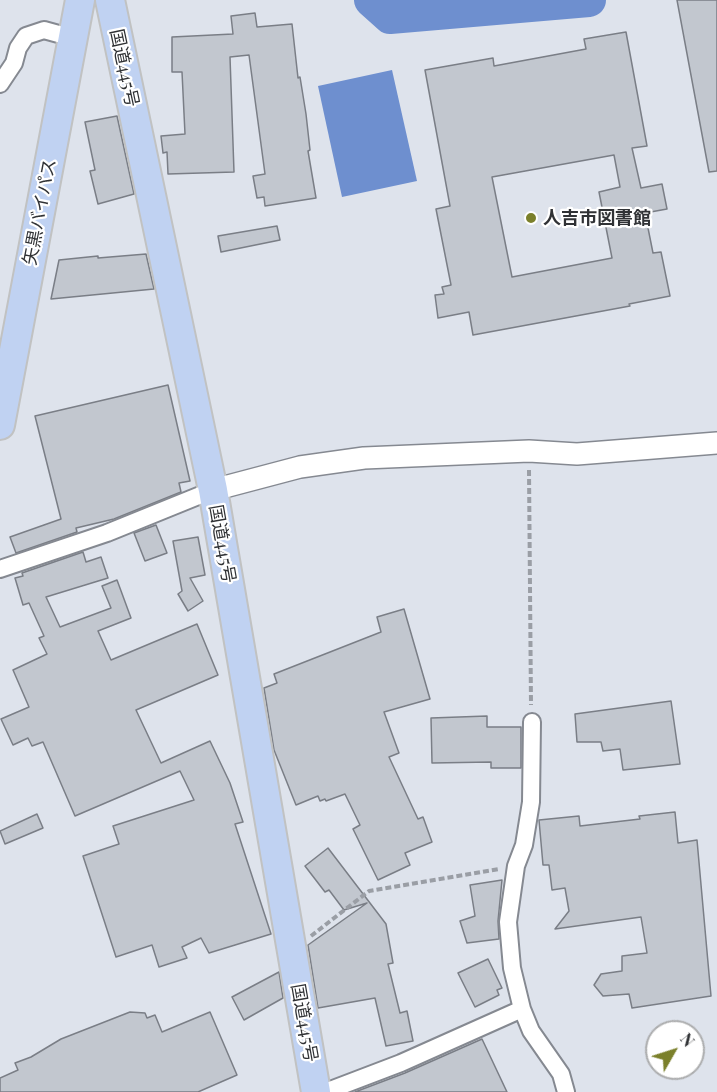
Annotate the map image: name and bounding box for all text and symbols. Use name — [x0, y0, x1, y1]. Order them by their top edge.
street label: 国道445号 — [105, 27, 143, 109]
street label: 矢黒バイパス — [19, 157, 61, 267]
place label: 人吉市図書館 — [543, 207, 651, 229]
marker: 人吉市図書館 — [524, 211, 538, 225]
street label: 国道445号 — [204, 503, 240, 585]
street label: 国道445号 — [286, 982, 322, 1064]
north arrow — [645, 1020, 705, 1080]
text: N — [676, 1029, 700, 1051]

